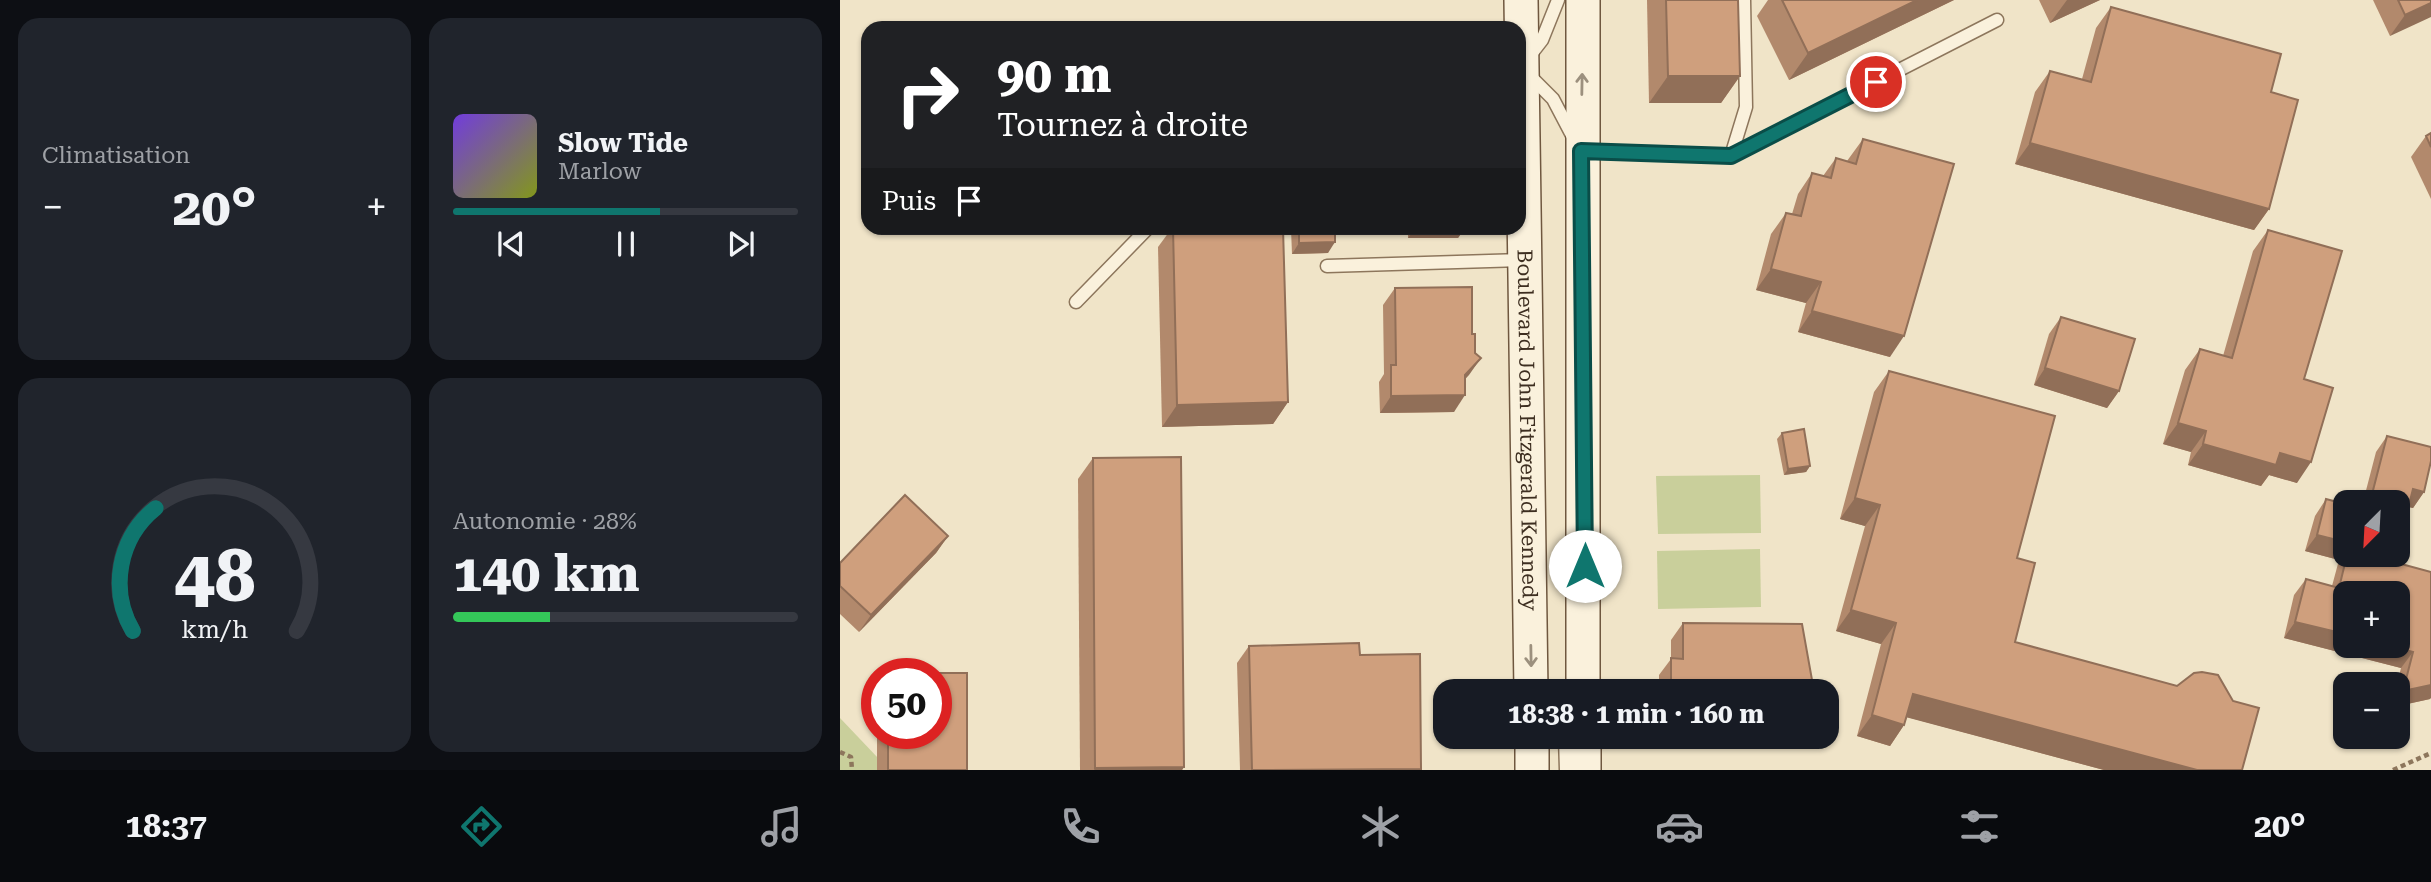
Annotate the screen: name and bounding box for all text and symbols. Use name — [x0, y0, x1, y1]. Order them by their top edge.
text: 90 m — [997, 47, 1112, 104]
icon: right — [882, 49, 973, 140]
pin — [1846, 52, 1906, 112]
icon: arrive — [1857, 63, 1895, 101]
one-way arrow — [1575, 73, 1588, 96]
text: Tournez à droite — [997, 106, 1248, 144]
text: Slow Tide — [558, 128, 688, 158]
text: Climatisation — [42, 142, 190, 169]
text: Marlow — [558, 158, 641, 185]
text: 20° — [172, 177, 257, 238]
icon: arrive — [950, 182, 988, 220]
text: − — [42, 185, 63, 229]
text: + — [366, 185, 387, 229]
text: Puis — [882, 186, 936, 216]
icon: previous — [492, 225, 530, 263]
icon: pause — [607, 225, 645, 263]
icon: next — [722, 225, 760, 263]
street label: Boulevard John Fitzgerald Kennedy — [1513, 249, 1542, 611]
north arrow — [2333, 490, 2410, 567]
map controls — [2333, 490, 2410, 749]
text: Autonomie · 28% — [453, 508, 637, 535]
position arrow — [1548, 529, 1622, 603]
text: 48 — [174, 534, 255, 619]
text: 140 km — [453, 543, 640, 604]
button: + — [2333, 581, 2410, 658]
text: km/h — [181, 615, 248, 644]
one-way arrow — [1524, 644, 1537, 667]
speed limit sign: 50 — [861, 658, 952, 749]
button: − — [2333, 672, 2410, 749]
text: 18:38 · 1 min · 160 m — [1508, 699, 1764, 729]
icon: directions — [457, 802, 506, 851]
icon: music — [757, 802, 806, 851]
icon: phone — [1056, 802, 1105, 851]
icon: climate — [1356, 802, 1405, 851]
icon: car — [1655, 802, 1704, 851]
icon: filters — [1955, 802, 2004, 851]
text: 18:37 — [125, 807, 207, 845]
text: 20° — [2254, 807, 2306, 845]

